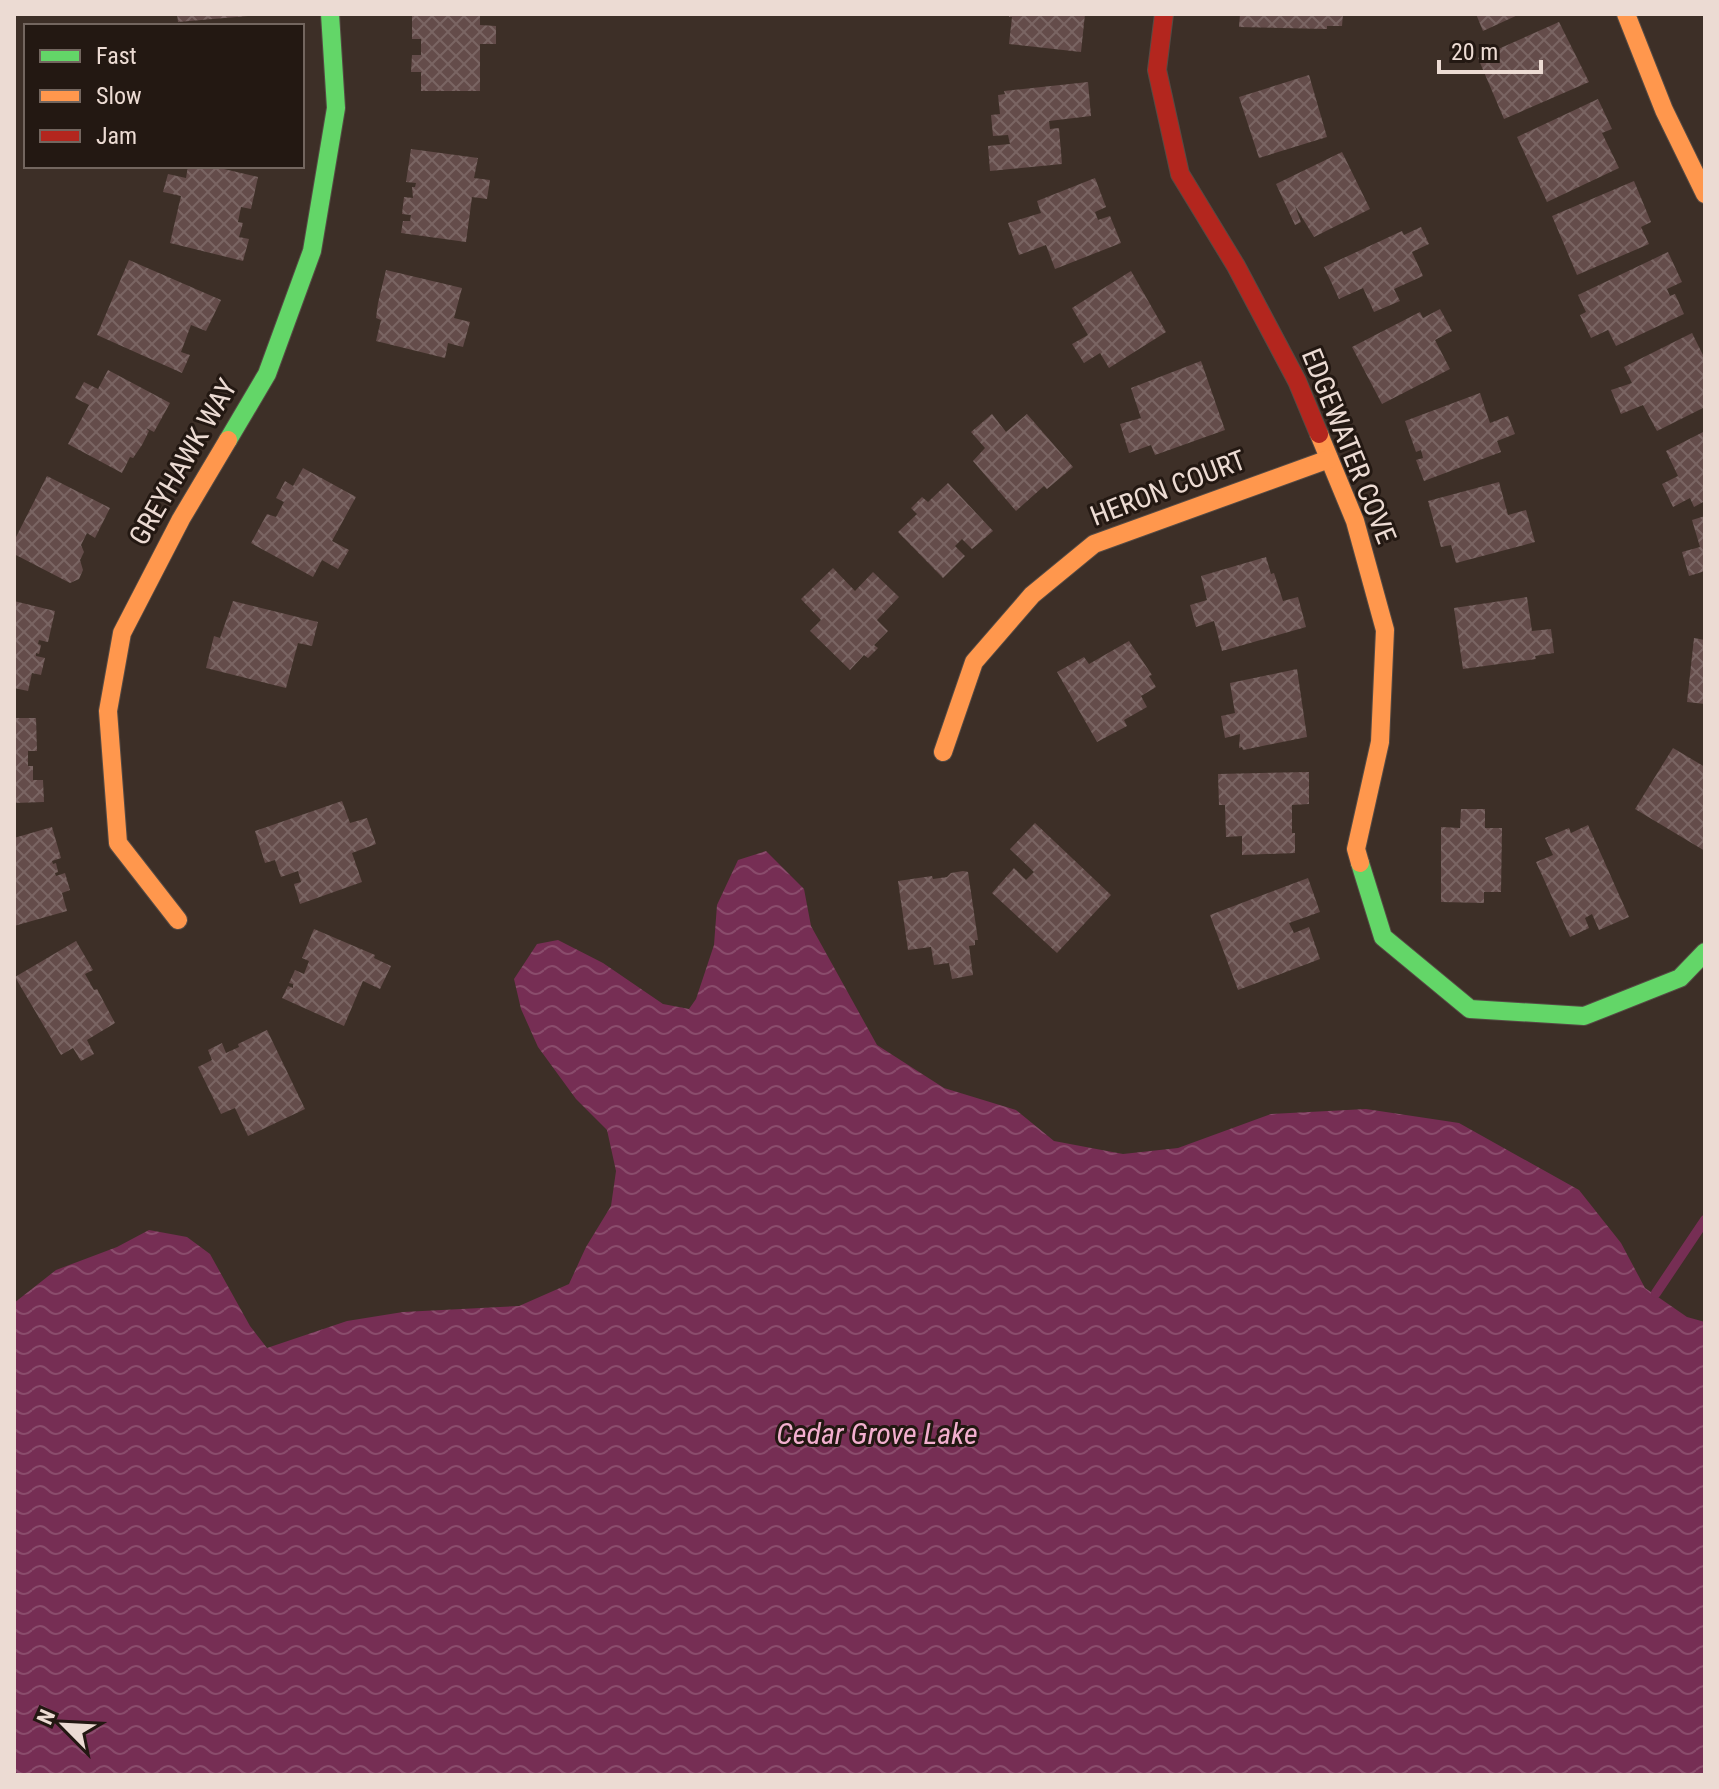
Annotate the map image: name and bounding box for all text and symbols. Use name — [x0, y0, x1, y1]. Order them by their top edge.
legend — [24, 24, 304, 168]
scale bar — [1439, 24, 1541, 74]
text: 20 m — [1451, 38, 1498, 66]
text: Fast — [96, 42, 137, 70]
text: Slow — [96, 82, 142, 110]
text: Jam — [96, 122, 137, 150]
street label: EDGEWATER COVE — [1295, 344, 1403, 548]
street label: GREYHAWK WAY — [122, 373, 244, 551]
street label: HERON COURT — [1086, 443, 1250, 533]
water label: Cedar Grove Lake — [776, 1416, 978, 1451]
north arrow — [24, 1685, 104, 1765]
text: N — [32, 1706, 60, 1728]

